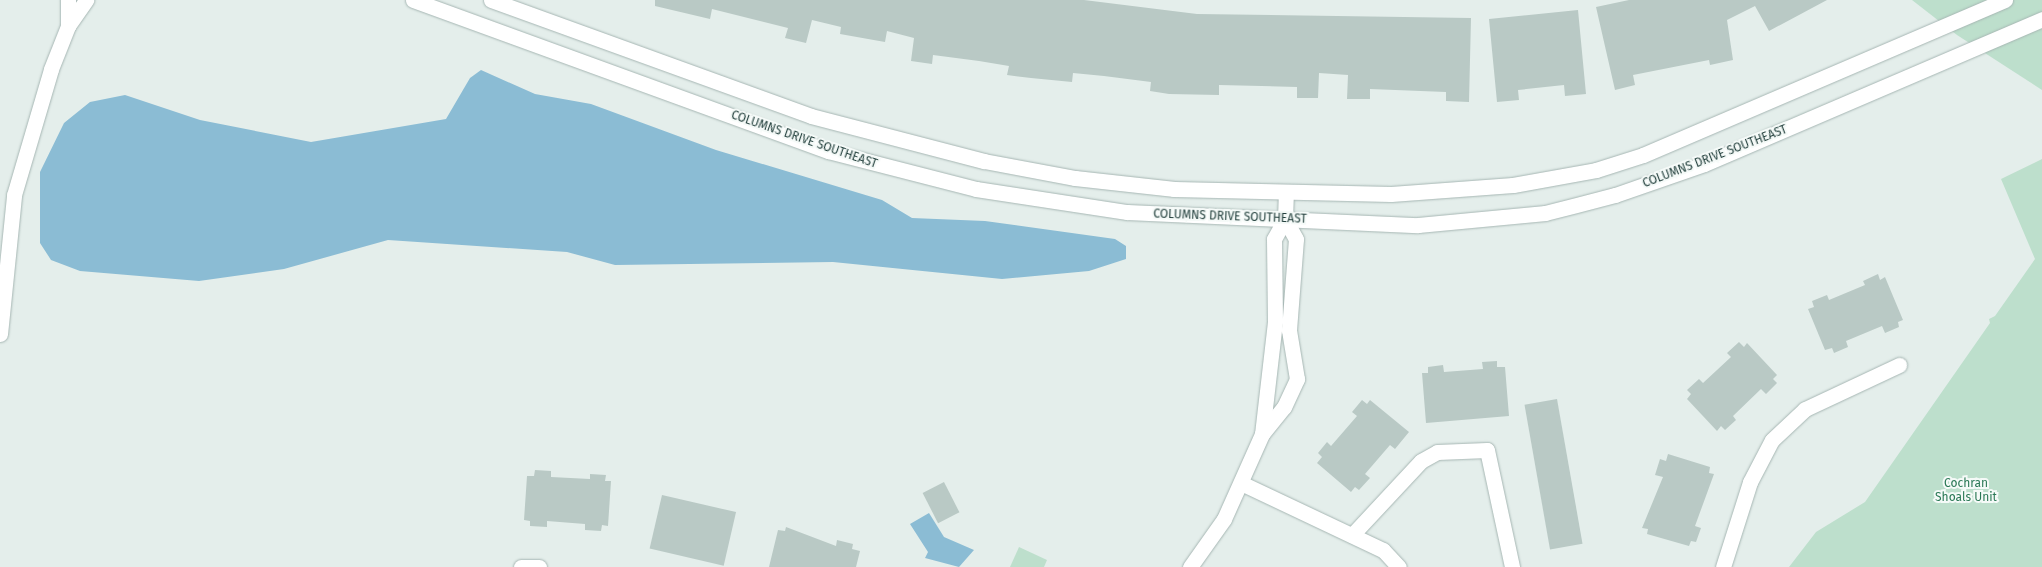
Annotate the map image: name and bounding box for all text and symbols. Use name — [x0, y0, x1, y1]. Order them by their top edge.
street label: COLUMNS DRIVE SOUTHEAST — [729, 108, 879, 172]
street label: COLUMNS DRIVE SOUTHEAST — [1641, 123, 1789, 191]
street label: COLUMNS DRIVE SOUTHEAST — [1153, 207, 1307, 227]
park label: Cochran Shoals Unit — [1935, 477, 1997, 505]

